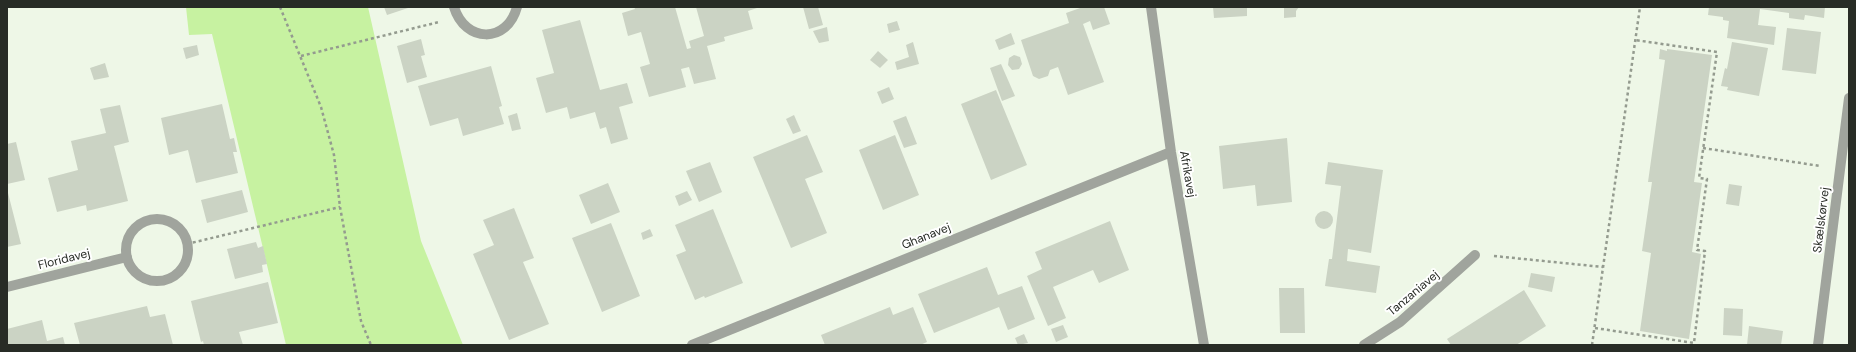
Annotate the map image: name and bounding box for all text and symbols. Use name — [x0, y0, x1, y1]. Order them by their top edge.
street label: Afrikavej — [1176, 149, 1200, 199]
street label: Skælskørvej — [1809, 186, 1833, 254]
street label: Ghanavej — [899, 219, 953, 253]
street label: Floridavej — [36, 245, 92, 273]
street label: Tanzaniavej — [1384, 267, 1442, 319]

